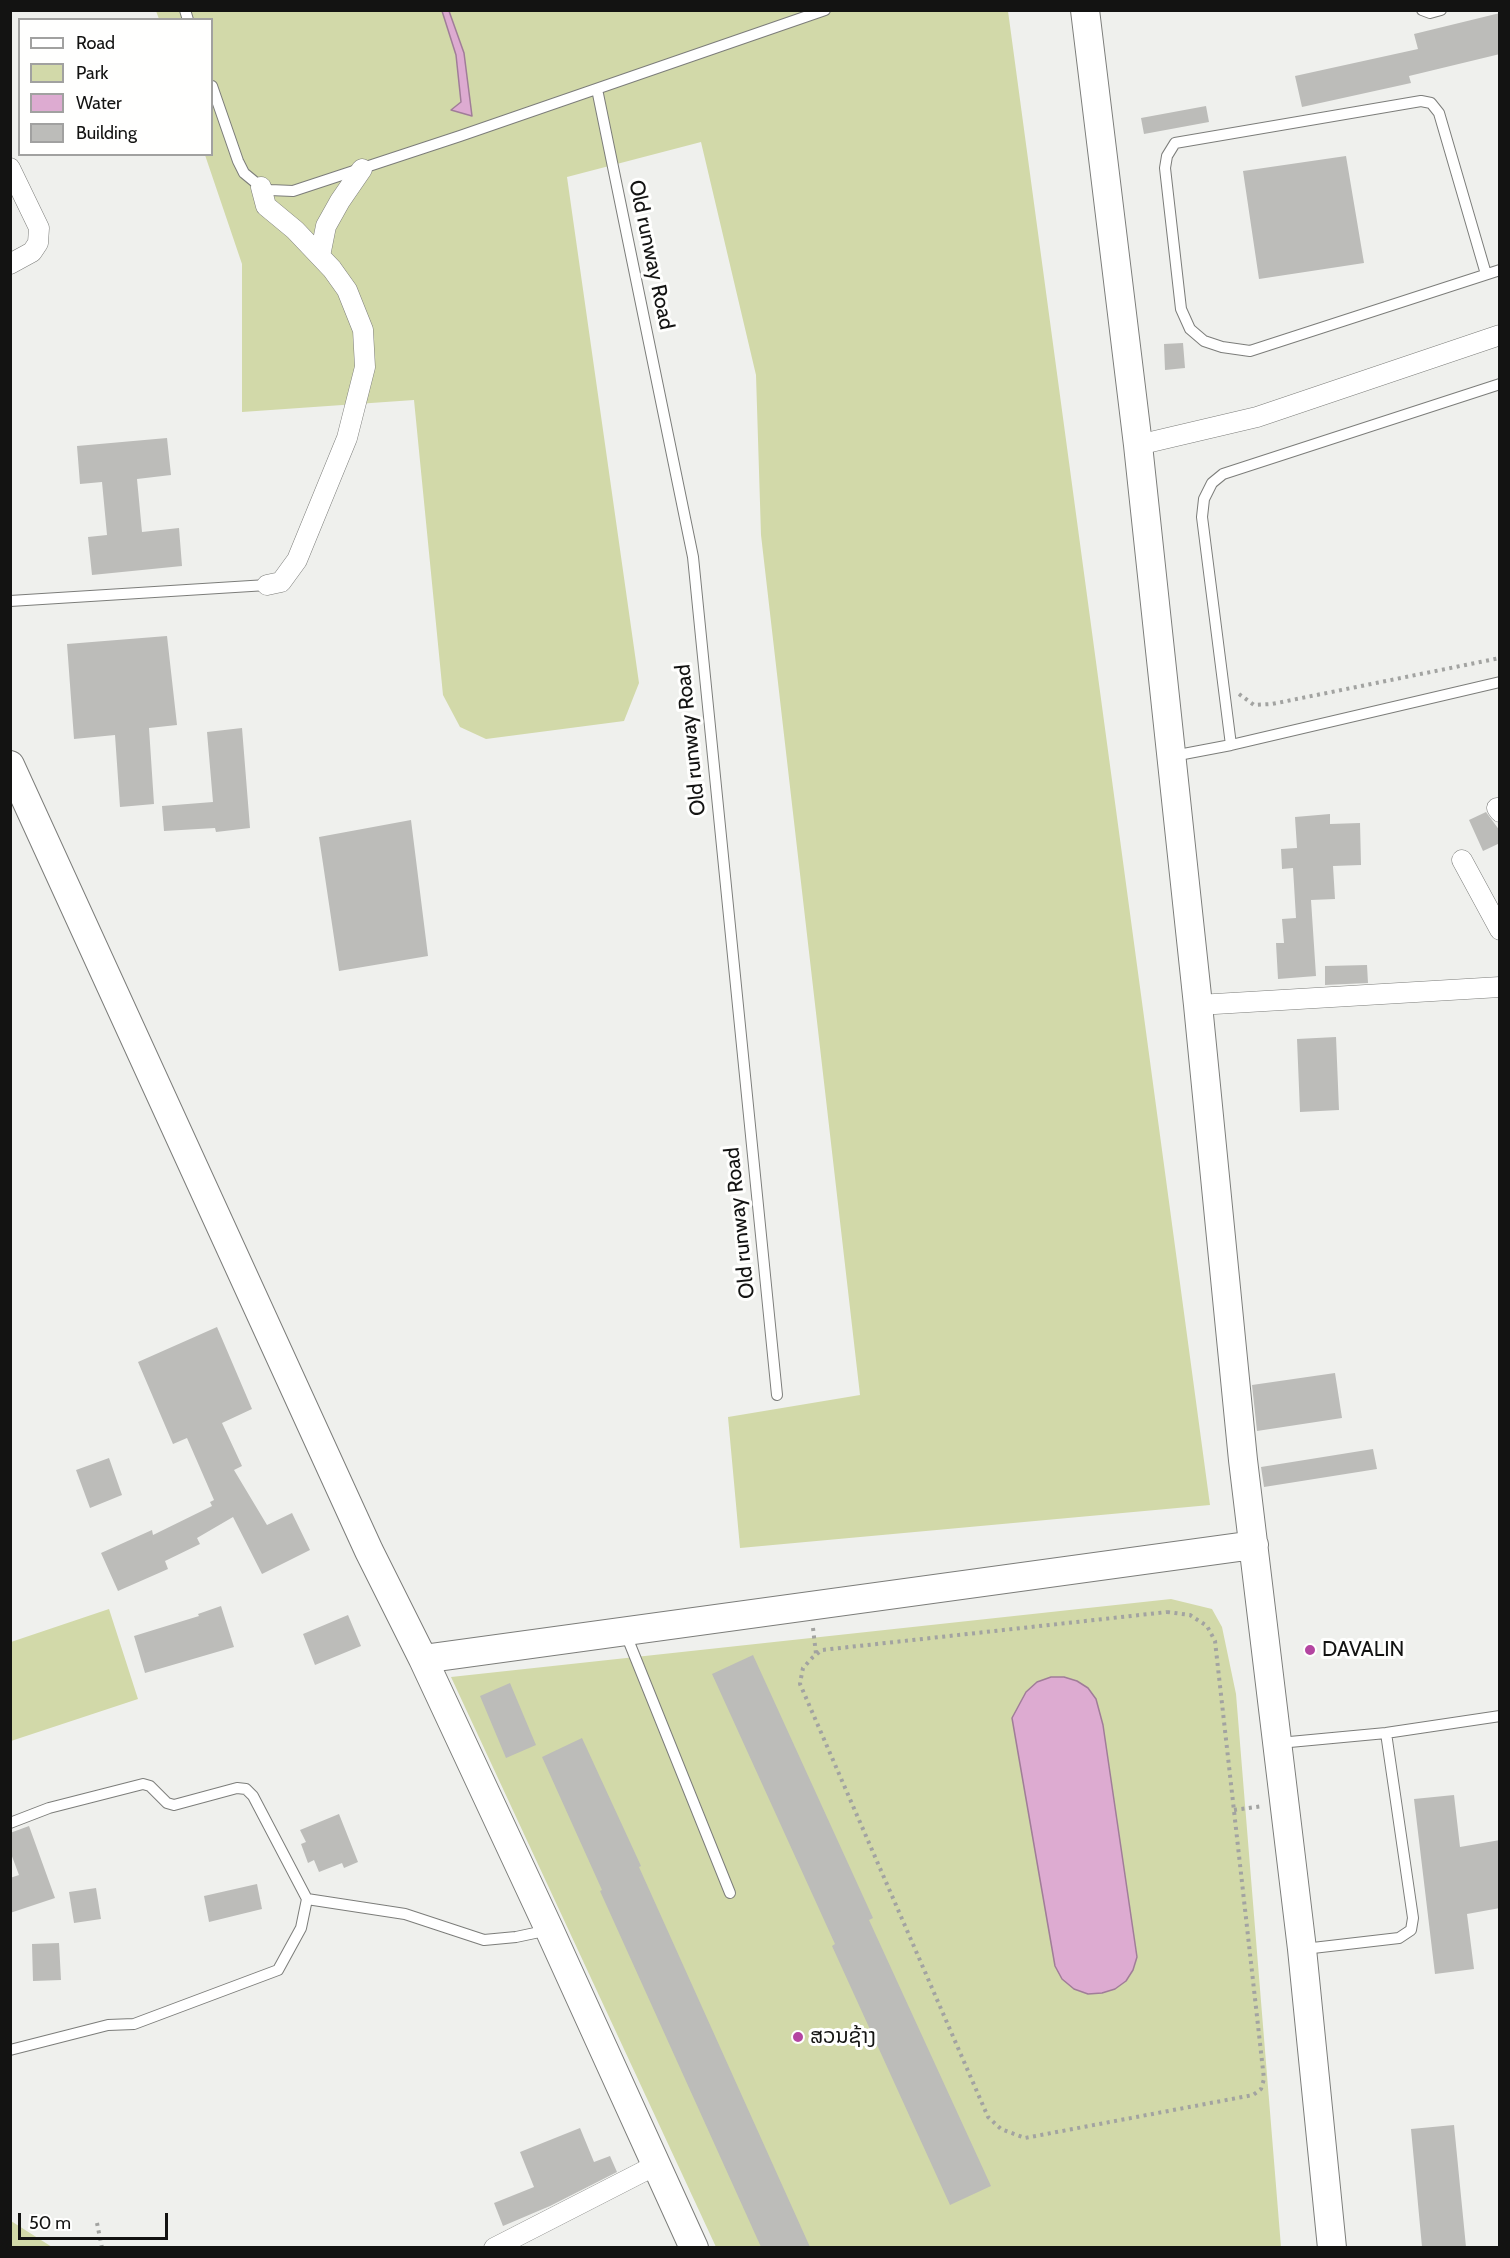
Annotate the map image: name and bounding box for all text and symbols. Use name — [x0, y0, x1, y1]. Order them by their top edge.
legend — [18, 18, 213, 156]
text: Road — [76, 32, 115, 54]
text: Park — [76, 62, 108, 84]
text: Water — [76, 92, 122, 114]
text: Building — [76, 122, 137, 144]
street label: Old runway Road — [623, 178, 679, 332]
street label: Old runway Road — [671, 663, 711, 817]
street label: Old runway Road — [720, 1146, 760, 1300]
place label: DAVALIN — [1322, 1637, 1404, 1663]
marker: DAVALIN — [1303, 1643, 1317, 1657]
place label: ສວນຊ້າງ — [810, 2024, 876, 2050]
marker: ສວນຊ້າງ — [791, 2030, 805, 2044]
scale bar — [21, 2201, 171, 2239]
text: 50 m — [29, 2212, 71, 2234]

